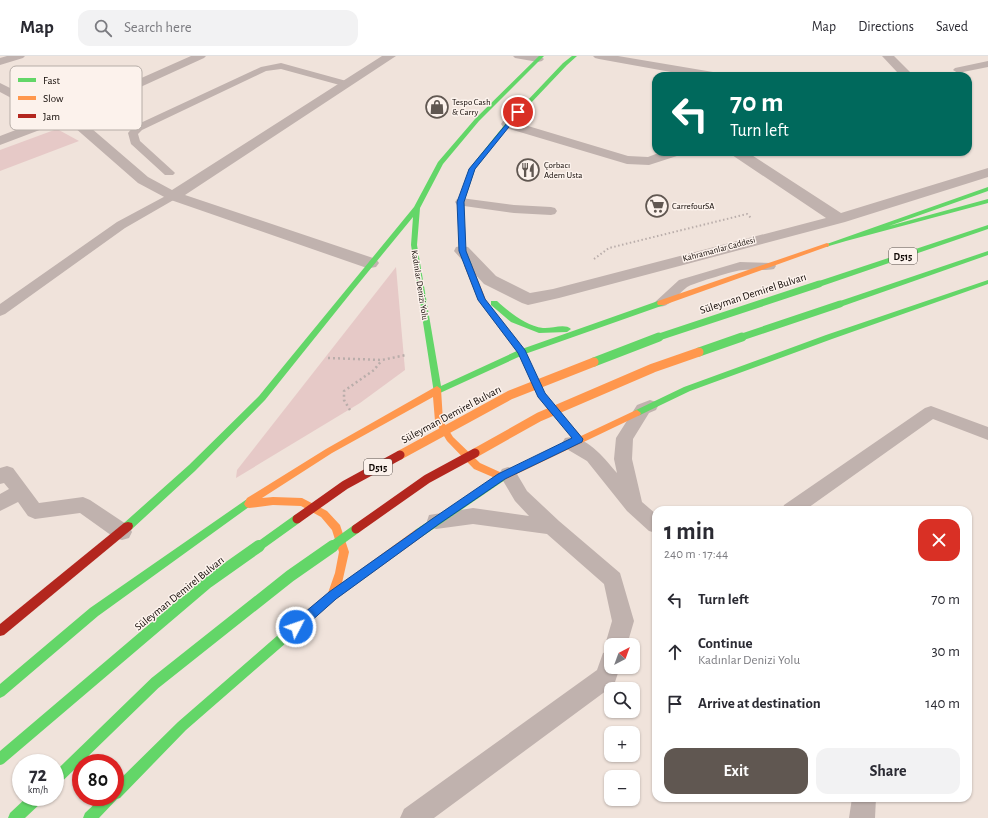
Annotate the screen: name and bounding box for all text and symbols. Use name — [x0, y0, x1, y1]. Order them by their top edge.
search box — [78, 10, 358, 46]
icon: search — [92, 17, 114, 39]
text: Map — [20, 18, 54, 37]
text: Search here — [124, 20, 192, 35]
text: Map — [812, 20, 836, 34]
text: Directions — [858, 20, 914, 34]
text: Saved — [936, 20, 968, 34]
legend — [10, 66, 142, 130]
text: Fast — [43, 75, 61, 86]
icon: left — [664, 88, 716, 140]
text: 70 m — [730, 89, 784, 117]
text: Slow — [43, 93, 64, 104]
shop icon: Tespo Cash & Carry — [424, 94, 450, 120]
pin — [501, 95, 535, 129]
place label: Tespo Cash & Carry — [452, 98, 491, 117]
icon: arrive — [507, 101, 529, 123]
text: Jam — [43, 111, 60, 122]
text: Turn left — [730, 122, 789, 140]
restaurant icon: Çorbacı Adem Usta — [515, 157, 541, 183]
place label: Çorbacı Adem Usta — [544, 161, 583, 180]
supermarket icon: CarrefourSA — [644, 193, 670, 219]
place label: CarrefourSA — [672, 202, 715, 211]
street label: Kahramanlar Caddesi — [682, 235, 756, 264]
road number: D515 — [889, 248, 917, 264]
street label: Kadınlar Denizi Yolu — [410, 249, 430, 321]
street label: Süleyman Demirel Bulvarı — [699, 271, 808, 316]
street label: Süleyman Demirel Bulvarı — [400, 383, 503, 445]
road number: D515 — [364, 459, 392, 475]
button: close — [918, 519, 960, 561]
text: 1 min — [664, 520, 715, 544]
text: 240 m · 17:44 — [664, 548, 728, 561]
street label: Süleyman Demirel Bulvarı — [133, 554, 226, 633]
icon: left — [664, 589, 686, 611]
text: Turn left — [698, 592, 749, 607]
text: 70 m — [931, 592, 960, 607]
position arrow — [275, 606, 317, 648]
text: Continue — [698, 636, 753, 651]
north arrow — [604, 638, 640, 674]
map controls — [604, 638, 640, 806]
icon: ahead — [664, 641, 686, 663]
text: 30 m — [931, 644, 960, 659]
text: Kadınlar Denizi Yolu — [698, 654, 800, 667]
button: search — [604, 682, 640, 718]
icon: arrive — [664, 693, 686, 715]
text: Arrive at destination — [698, 696, 821, 711]
text: 140 m — [925, 696, 960, 711]
button: + — [604, 726, 640, 762]
button: Exit — [664, 748, 808, 794]
button: Share — [816, 748, 960, 794]
speed limit sign: 80 — [72, 754, 124, 806]
text: 72 — [29, 765, 47, 785]
button: − — [604, 770, 640, 806]
text: km/h — [28, 785, 48, 795]

